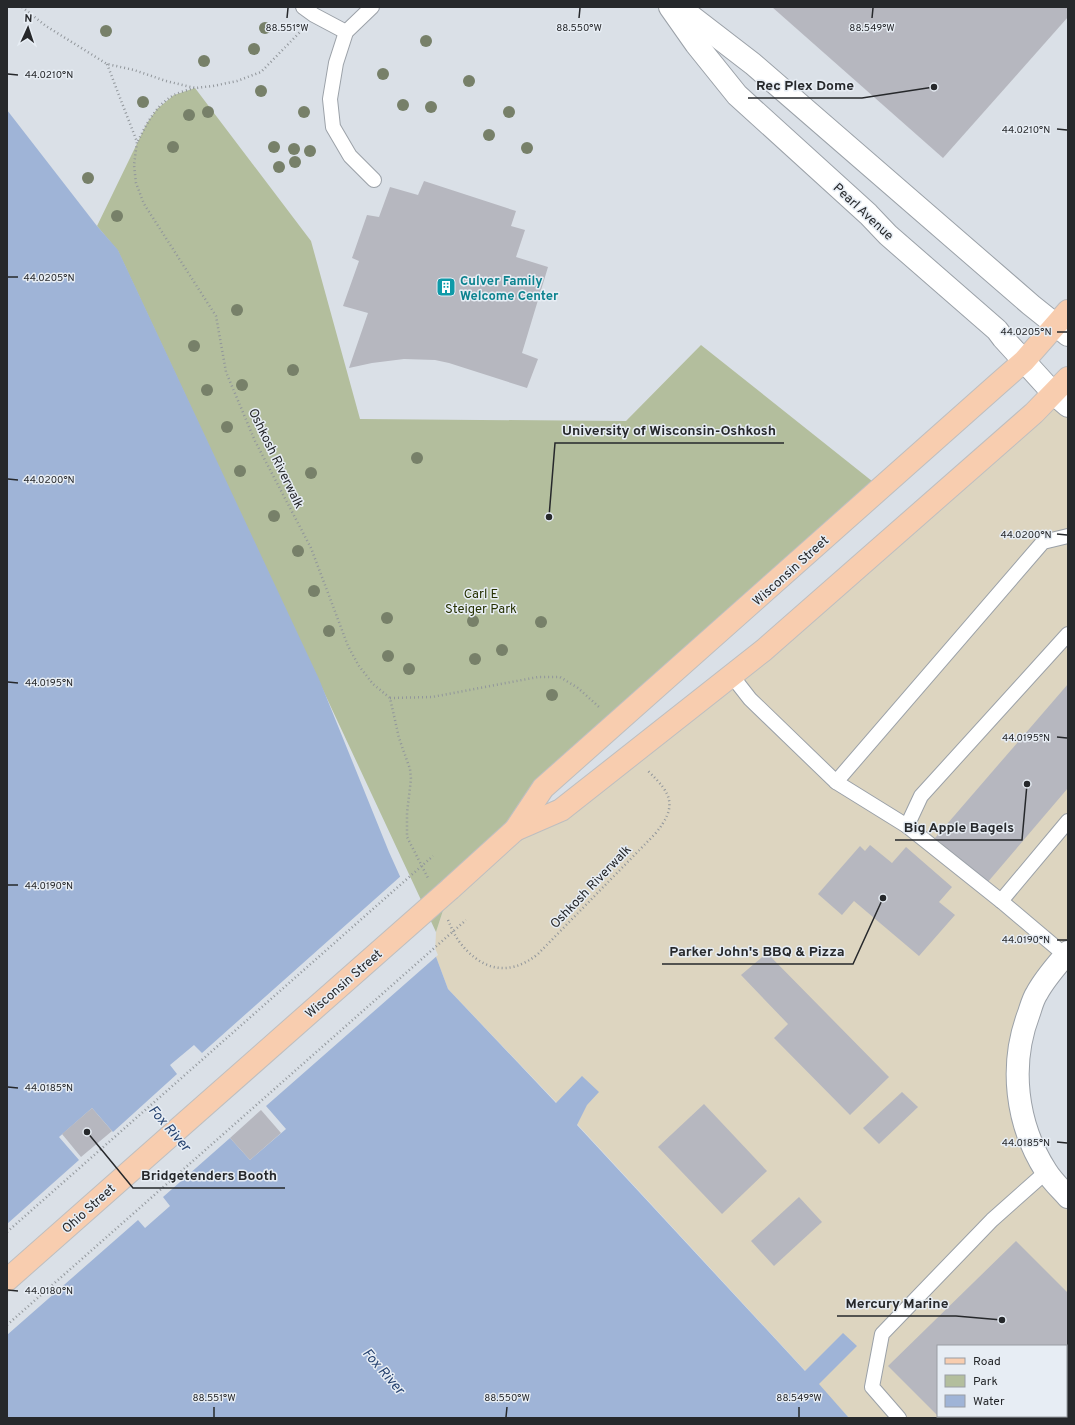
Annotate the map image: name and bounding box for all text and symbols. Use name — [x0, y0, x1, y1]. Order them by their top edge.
north arrow — [8, 8, 48, 48]
text: N — [24, 12, 33, 26]
text: 88.551°W — [265, 22, 309, 35]
text: 88.550°W — [556, 22, 602, 35]
text: 88.549°W — [849, 22, 895, 35]
text: 44.0210°N — [25, 69, 73, 82]
callout: Rec Plex Dome — [748, 72, 862, 98]
text: Rec Plex Dome — [756, 78, 854, 95]
text: 44.0210°N — [1002, 124, 1050, 137]
street label: Pearl Avenue — [829, 181, 896, 244]
text: 44.0205°N — [24, 272, 75, 285]
place label: Culver Family Welcome Center — [460, 274, 559, 305]
building icon: Culver Family Welcome Center — [435, 276, 457, 298]
text: 44.0205°N — [1001, 326, 1052, 339]
street label: Oshkosh Riverwalk — [244, 406, 306, 512]
callout: University of Wisconsin-Oshkosh — [555, 417, 784, 443]
text: University of Wisconsin-Oshkosh — [562, 423, 776, 440]
text: 44.0200°N — [23, 474, 75, 487]
text: 44.0200°N — [1000, 529, 1052, 542]
street label: Wisconsin Street — [750, 533, 833, 610]
park label: Carl E Steiger Park — [445, 587, 517, 618]
text: 44.0195°N — [25, 677, 73, 690]
text: 44.0195°N — [1002, 732, 1050, 745]
callout: Big Apple Bagels — [895, 814, 1022, 840]
text: Big Apple Bagels — [904, 820, 1014, 837]
street label: Oshkosh Riverwalk — [548, 842, 635, 932]
text: 44.0190°N — [25, 880, 73, 893]
text: 44.0190°N — [1002, 934, 1050, 947]
callout: Parker John's BBQ & Pizza — [662, 938, 853, 964]
text: Parker John's BBQ & Pizza — [669, 944, 845, 961]
street label: Wisconsin Street — [303, 947, 386, 1022]
text: 44.0185°N — [25, 1082, 73, 1095]
water label: Fox River — [144, 1102, 195, 1157]
text: 44.0185°N — [1002, 1137, 1050, 1150]
callout: Bridgetenders Booth — [133, 1162, 285, 1188]
text: Bridgetenders Booth — [141, 1168, 277, 1185]
street label: Ohio Street — [59, 1181, 119, 1238]
text: 44.0180°N — [25, 1285, 73, 1298]
callout: Mercury Marine — [837, 1290, 956, 1316]
text: Mercury Marine — [846, 1296, 949, 1313]
water label: Fox River — [358, 1345, 409, 1400]
legend — [937, 1345, 1067, 1417]
text: Road — [973, 1354, 1001, 1370]
text: Park — [973, 1374, 998, 1390]
text: 88.551°W — [192, 1392, 236, 1405]
text: 88.550°W — [484, 1392, 530, 1405]
text: 88.549°W — [776, 1392, 822, 1405]
text: Water — [973, 1394, 1005, 1410]

